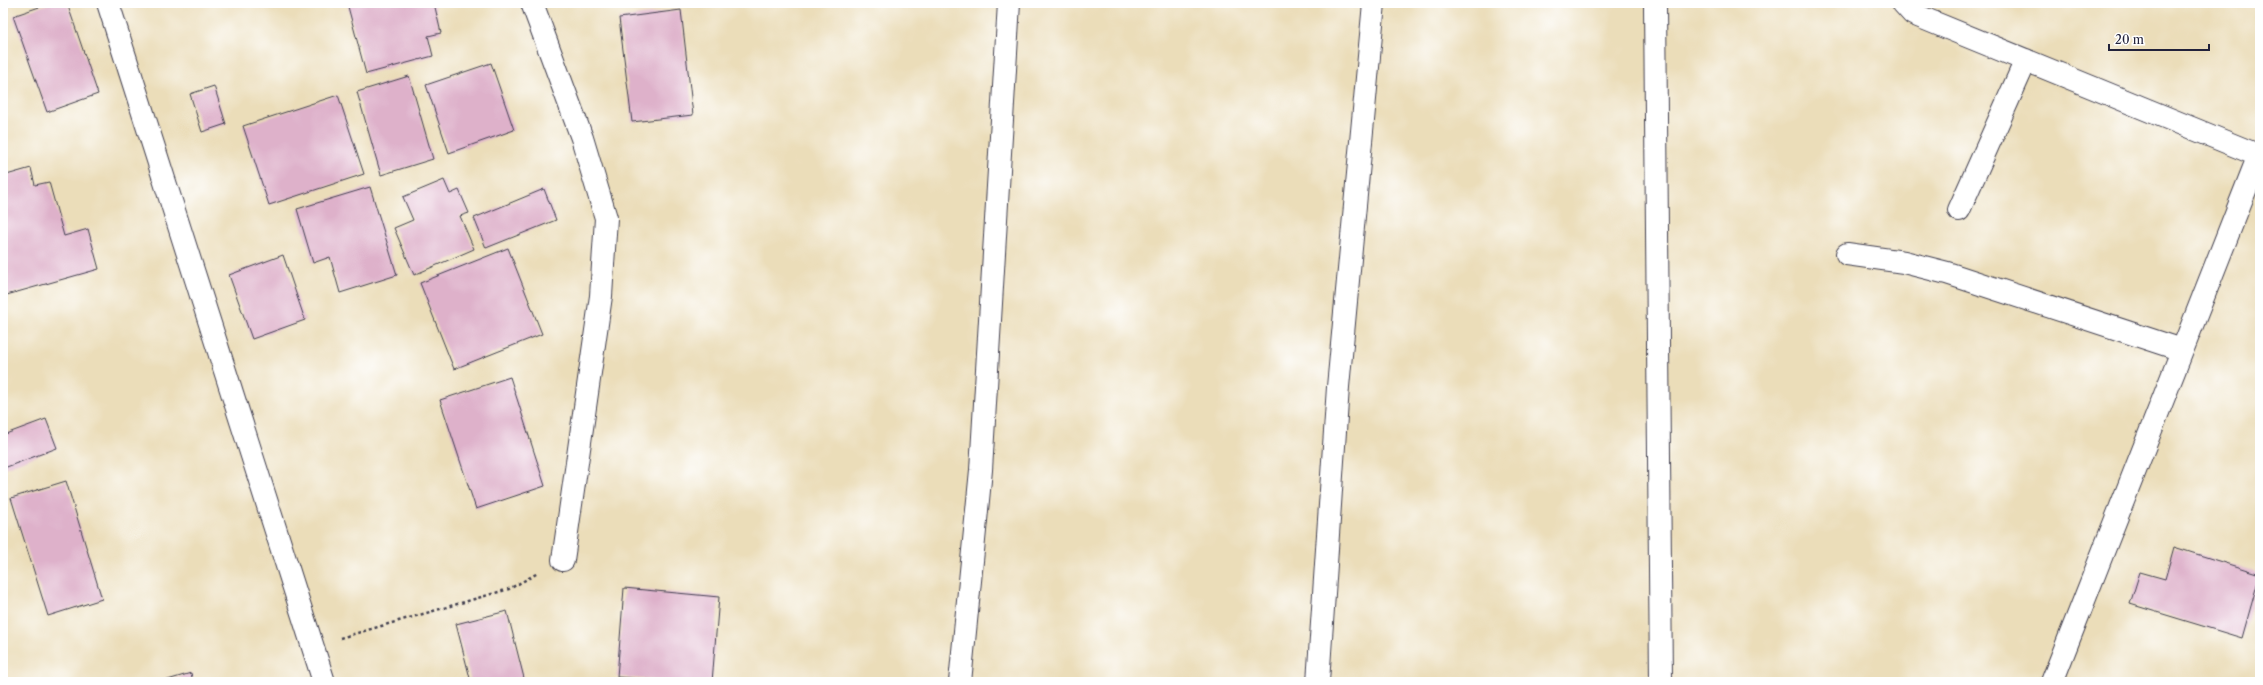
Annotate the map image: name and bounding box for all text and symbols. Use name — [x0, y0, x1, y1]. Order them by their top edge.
scale bar — [2109, 26, 2209, 52]
text: 20 m — [2115, 32, 2144, 47]

